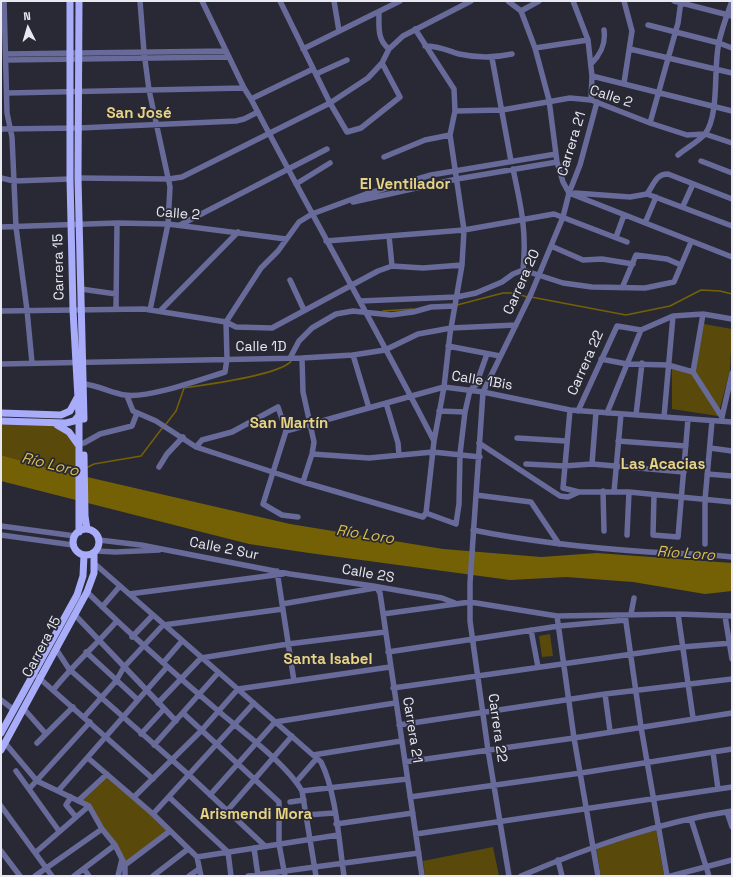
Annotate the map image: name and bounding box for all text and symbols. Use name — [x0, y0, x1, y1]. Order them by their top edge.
north arrow — [8, 8, 48, 48]
text: N — [23, 9, 31, 23]
street label: Calle 2 — [587, 82, 635, 112]
district label: San José — [106, 105, 172, 123]
street label: Carrera 21 — [554, 110, 590, 178]
district label: El Ventilador — [360, 176, 450, 194]
street label: Calle 2 — [155, 204, 201, 224]
street label: Carrera 15 — [50, 234, 68, 300]
street label: Carrera 20 — [500, 247, 544, 317]
street label: Carrera 22 — [564, 328, 608, 398]
street label: Calle 1D — [236, 339, 286, 355]
street label: Calle 1Bis — [450, 368, 514, 394]
district label: San Martín — [250, 415, 328, 433]
water label: Río Loro — [20, 449, 80, 481]
district label: Las Acacias — [621, 456, 705, 474]
water label: Río Loro — [335, 522, 395, 548]
street label: Calle 2 Sur — [188, 534, 260, 564]
water label: Río Loro — [656, 543, 716, 565]
street label: Calle 2S — [341, 561, 395, 587]
street label: Carrera 15 — [19, 614, 65, 680]
district label: Santa Isabel — [284, 651, 372, 669]
street label: Carrera 22 — [484, 693, 510, 763]
street label: Carrera 21 — [398, 696, 426, 764]
district label: Arismendi Mora — [200, 806, 312, 824]

